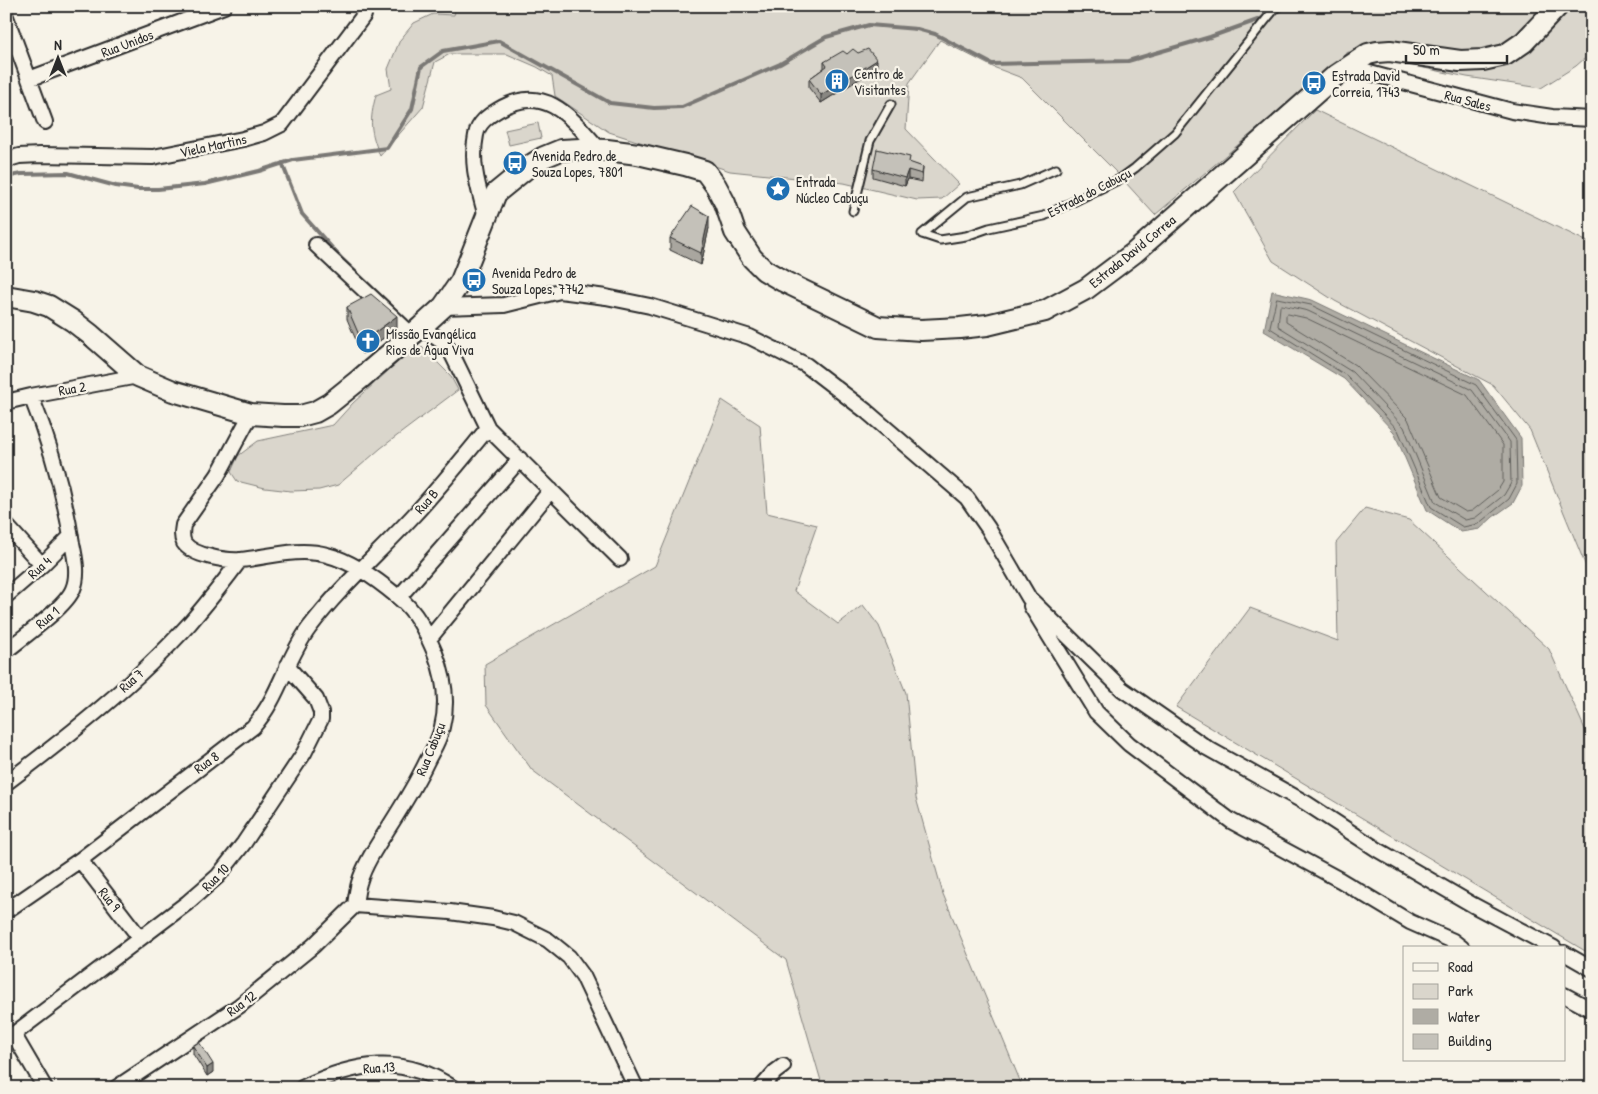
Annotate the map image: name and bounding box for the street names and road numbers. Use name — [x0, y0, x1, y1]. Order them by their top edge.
street label: Rua Unidos — [98, 24, 156, 62]
street label: Rua Sales — [1443, 85, 1493, 115]
street label: Viela Martins — [178, 129, 248, 161]
street label: Estrada do Cabuçu — [1044, 163, 1134, 221]
street label: Estrada David Correa — [1085, 210, 1180, 292]
street label: Rua 2 — [57, 376, 87, 400]
street label: Rua B — [410, 484, 442, 518]
street label: Rua 4 — [23, 551, 55, 583]
street label: Rua 1 — [31, 601, 63, 633]
street label: Rua 7 — [114, 664, 148, 696]
street label: Rua Cabuçu — [411, 719, 449, 779]
street label: Rua 8 — [190, 746, 222, 778]
street label: Rua 10 — [197, 859, 233, 895]
street label: Rua 9 — [95, 883, 125, 915]
street label: Rua 12 — [222, 986, 260, 1020]
street label: Rua 13 — [362, 1056, 396, 1078]

